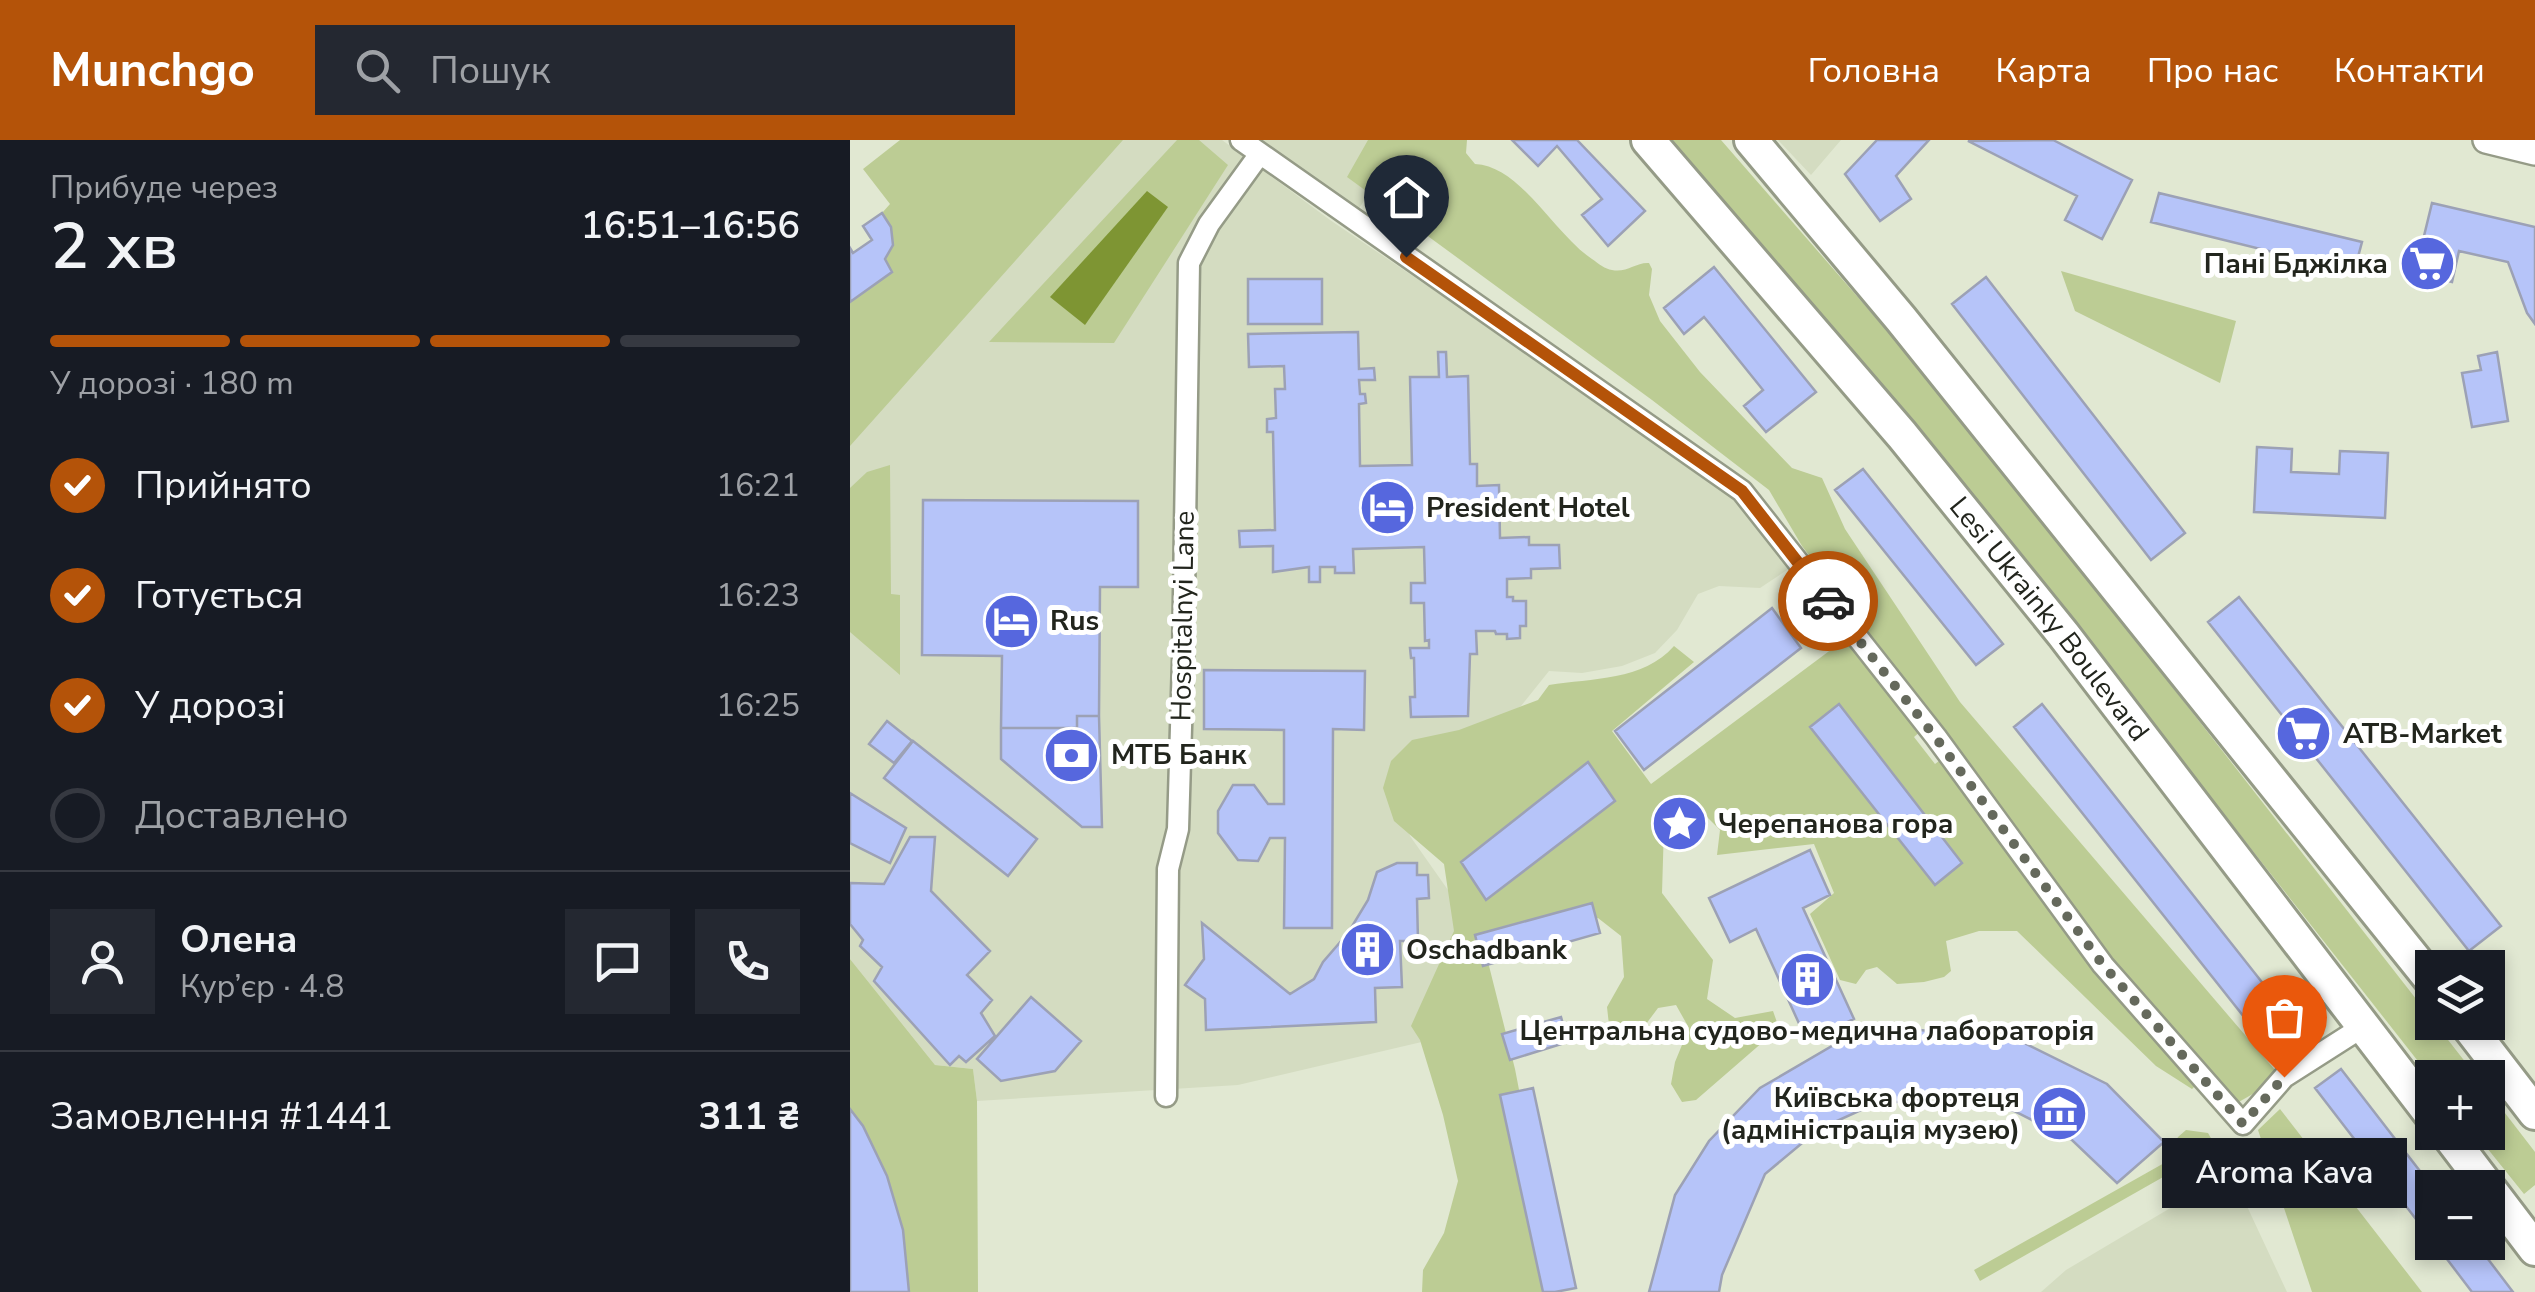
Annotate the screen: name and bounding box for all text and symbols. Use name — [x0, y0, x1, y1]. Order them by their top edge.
search box — [315, 25, 1015, 115]
text: Munchgo — [50, 37, 255, 103]
icon: search — [350, 43, 405, 98]
text: Пошук — [430, 45, 550, 96]
text: Головна — [1807, 47, 1940, 94]
text: Карта — [1995, 47, 2092, 94]
text: Про нас — [2147, 47, 2279, 94]
text: Контакти — [2334, 47, 2485, 94]
pin — [1364, 155, 1449, 258]
text: Прибуде через — [50, 166, 278, 209]
icon: home — [1379, 170, 1434, 225]
text: 16:51–16:56 — [581, 200, 800, 251]
text: 2 хв — [50, 202, 178, 291]
supermarket icon: Пані Бджілка — [2397, 234, 2457, 294]
place label: Пані Бджілка — [2204, 245, 2388, 283]
text: У дорозі · 180 m — [50, 362, 294, 405]
icon: check — [50, 458, 105, 513]
text: Прийнято — [135, 460, 312, 511]
text: 16:21 — [716, 464, 800, 507]
hotel icon: President Hotel — [1357, 478, 1417, 538]
place label: President Hotel — [1426, 489, 1630, 527]
street label: Lesi Ukrainky Boulevard — [1940, 489, 2158, 749]
street label: Hospitalnyi Lane — [1162, 510, 1204, 722]
courier — [1778, 551, 1878, 651]
icon: check — [50, 568, 105, 623]
text: Готується — [135, 570, 304, 621]
text: 16:23 — [716, 574, 800, 617]
icon: car — [1801, 574, 1856, 629]
hotel icon: Rus — [981, 591, 1041, 651]
place label: Rus — [1050, 602, 1099, 640]
icon: check — [50, 678, 105, 733]
text: У дорозі — [135, 680, 285, 731]
text: 16:25 — [716, 684, 800, 727]
supermarket icon: ATB-Market — [2274, 704, 2334, 764]
place label: ATB-Market — [2343, 715, 2502, 753]
bank icon: МТБ Банк — [1042, 725, 1102, 785]
place label: МТБ Банк — [1111, 736, 1247, 774]
text: Доставлено — [135, 790, 348, 841]
place icon: Черепанова гора — [1649, 794, 1709, 854]
place label: Черепанова гора — [1718, 805, 1953, 843]
button: person — [50, 909, 155, 1014]
button: chat — [565, 909, 670, 1014]
button: phone — [695, 909, 800, 1014]
text: Олена — [180, 914, 298, 965]
building icon: Oschadbank — [1337, 920, 1397, 980]
place label: Oschadbank — [1406, 931, 1568, 969]
building icon: Центральна судово-медична лабораторія — [1777, 950, 1837, 1010]
map controls — [2415, 950, 2505, 1260]
button: layers — [2415, 950, 2505, 1040]
text: Кур’єр · 4.8 — [180, 965, 345, 1008]
pin — [2242, 975, 2327, 1078]
icon: bag — [2257, 990, 2312, 1045]
place label: Центральна судово-медична лабораторія — [1520, 1012, 2094, 1050]
button: + — [2415, 1060, 2505, 1150]
place label: Київська фортеця (адміністрація музею) — [1721, 1079, 2020, 1149]
museum icon: Київська фортеця (адміністрація музею) — [2029, 1084, 2089, 1144]
text: Замовлення #1441 — [50, 1091, 393, 1142]
text: 311 ₴ — [699, 1091, 800, 1142]
callout: Aroma Kava — [2162, 1137, 2406, 1207]
text: Aroma Kava — [2196, 1151, 2373, 1194]
button: − — [2415, 1170, 2505, 1260]

